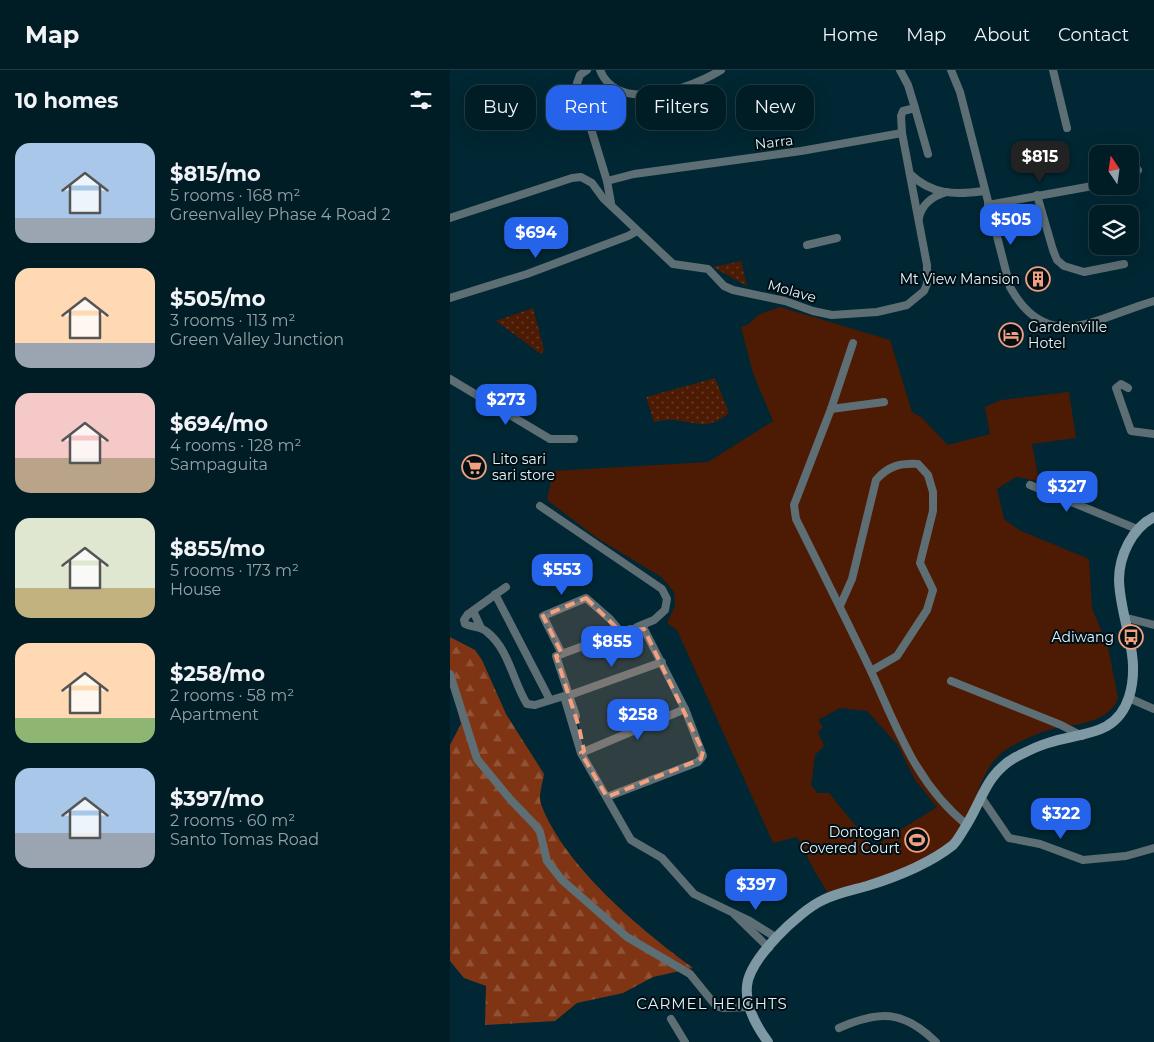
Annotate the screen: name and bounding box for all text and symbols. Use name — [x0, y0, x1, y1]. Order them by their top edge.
text: Map — [25, 20, 79, 49]
text: Home — [822, 24, 878, 46]
text: Map — [906, 24, 946, 46]
text: About — [974, 24, 1030, 46]
text: Contact — [1058, 24, 1129, 46]
chip: Buy — [465, 85, 536, 130]
chip: Rent — [546, 85, 626, 130]
chip: Filters — [636, 85, 726, 130]
chip: New — [736, 85, 814, 130]
icon: filters — [407, 86, 435, 114]
text: 10 homes — [15, 88, 118, 113]
street label: Narra — [754, 131, 794, 153]
pin: $815 — [1010, 140, 1070, 183]
north arrow — [1089, 145, 1139, 195]
map controls — [1089, 145, 1139, 255]
text: $815 — [1022, 147, 1058, 166]
text: $815/mo — [170, 161, 261, 186]
icon: home — [55, 163, 115, 223]
text: 5 rooms · 168 m² — [170, 186, 301, 205]
pin: $505 — [981, 204, 1041, 246]
text: Greenvalley Phase 4 Road 2 — [170, 205, 391, 224]
button: layers — [1089, 205, 1139, 255]
text: $505 — [991, 210, 1031, 229]
pin: $694 — [506, 216, 566, 259]
text: $694 — [515, 223, 557, 242]
building icon: Mt View Mansion — [1025, 266, 1051, 292]
place label: Mt View Mansion — [900, 270, 1020, 288]
street label: Molave — [766, 275, 818, 307]
text: $505/mo — [170, 286, 265, 311]
icon: home — [55, 288, 115, 348]
text: 3 rooms · 113 m² — [170, 311, 295, 330]
place label: Gardenville Hotel — [1028, 318, 1107, 352]
hotel icon: Gardenville Hotel — [998, 322, 1024, 348]
text: Green Valley Junction — [170, 330, 344, 349]
pin: $273 — [476, 384, 536, 426]
text: $273 — [487, 390, 525, 409]
text: $694/mo — [170, 411, 268, 436]
icon: home — [55, 413, 115, 473]
text: 4 rooms · 128 m² — [170, 436, 301, 455]
place label: Lito sari sari store — [492, 450, 555, 484]
supermarket icon: Lito sari sari store — [461, 454, 487, 480]
text: Sampaguita — [170, 455, 268, 474]
pin: $327 — [1037, 470, 1097, 513]
text: $327 — [1048, 477, 1086, 496]
text: $855/mo — [170, 536, 265, 561]
icon: home — [55, 538, 115, 598]
pin: $553 — [532, 554, 592, 596]
text: $553 — [543, 560, 581, 579]
text: 5 rooms · 173 m² — [170, 561, 299, 580]
text: House — [170, 580, 221, 599]
bus stop icon: Adiwang — [1118, 624, 1144, 650]
pin: $855 — [582, 626, 642, 668]
place label: Adiwang — [1051, 628, 1114, 646]
text: $855 — [592, 632, 632, 651]
text: $258/mo — [170, 661, 265, 686]
icon: home — [55, 663, 115, 723]
text: 2 rooms · 58 m² — [170, 686, 294, 705]
pin: $258 — [608, 698, 668, 741]
text: Apartment — [170, 705, 259, 724]
text: $258 — [618, 705, 658, 724]
text: $397/mo — [170, 786, 264, 811]
icon: home — [55, 788, 115, 848]
pin: $322 — [1031, 798, 1091, 840]
text: $322 — [1042, 804, 1080, 823]
text: 2 rooms · 60 m² — [170, 811, 295, 830]
place label: Dontogan Covered Court — [800, 823, 900, 857]
sports icon: Dontogan Covered Court — [904, 827, 930, 853]
text: Santo Tomas Road — [170, 830, 319, 849]
pin: $397 — [726, 868, 786, 911]
text: $397 — [736, 875, 776, 894]
district label: CARMEL HEIGHTS — [636, 994, 788, 1013]

